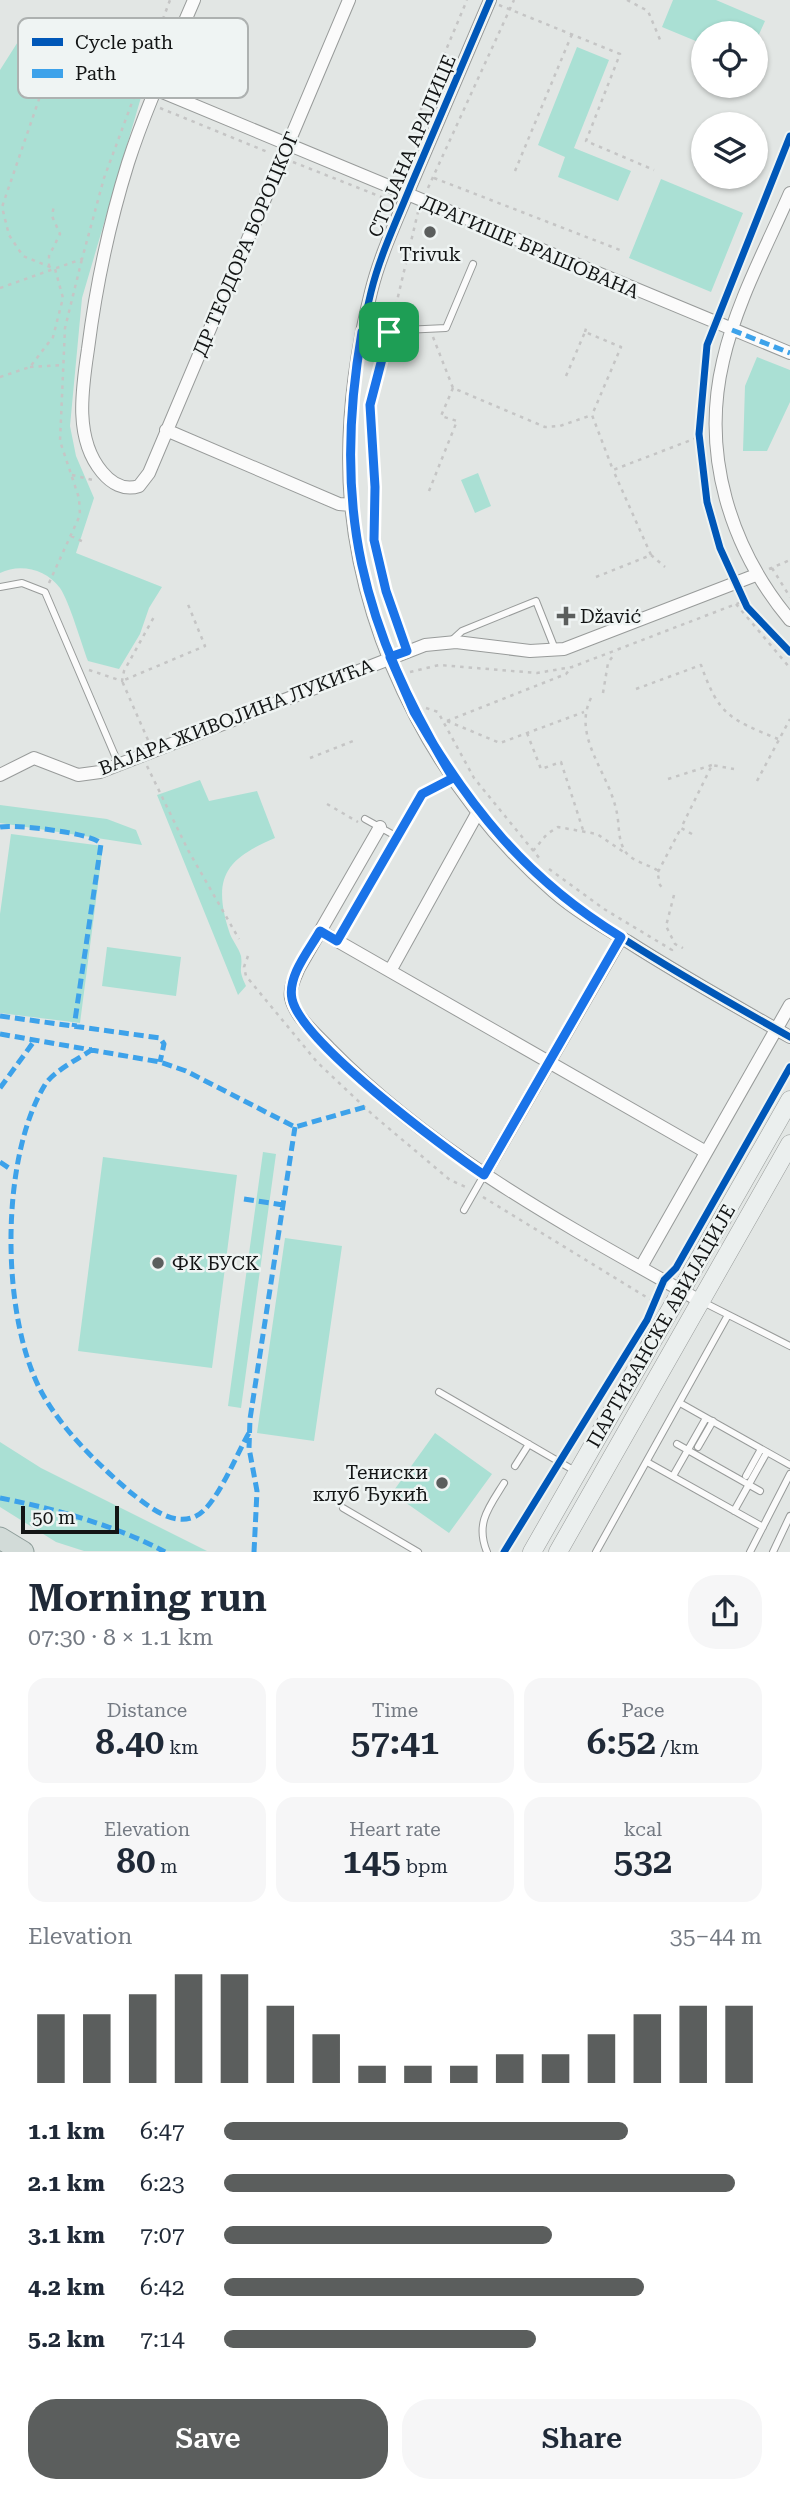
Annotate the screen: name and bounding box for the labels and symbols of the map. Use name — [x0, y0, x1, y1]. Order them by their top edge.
legend — [18, 18, 248, 98]
text: Cycle path — [75, 31, 173, 54]
street label: СТОЈАНА АРАЛИЦЕ — [363, 51, 461, 241]
text: Path — [75, 62, 116, 85]
street label: ДР ТЕОДОРА БОРОЦКОГ — [188, 128, 304, 360]
street label: ДРАГИШЕ БРАШОВАНА — [417, 191, 643, 304]
marker: Trivuk — [422, 224, 438, 240]
place label: Trivuk — [399, 243, 461, 266]
pin — [359, 302, 419, 362]
place label: Džavić — [580, 605, 641, 628]
marker: Džavić — [558, 608, 574, 624]
street label: ВАЈАРА ЖИВОЈИНА ЛУКИЋА — [96, 654, 377, 780]
street label: ПАРТИЗАНСКЕ АВИЈАЦИЈЕ — [582, 1200, 740, 1452]
place label: ФК БУСК — [172, 1252, 259, 1275]
marker: ФК БУСК — [150, 1255, 166, 1271]
place label: Тениски клуб Ђукић — [313, 1461, 428, 1506]
marker: Тениски клуб Ђукић — [434, 1475, 450, 1491]
scale bar — [21, 1503, 119, 1534]

